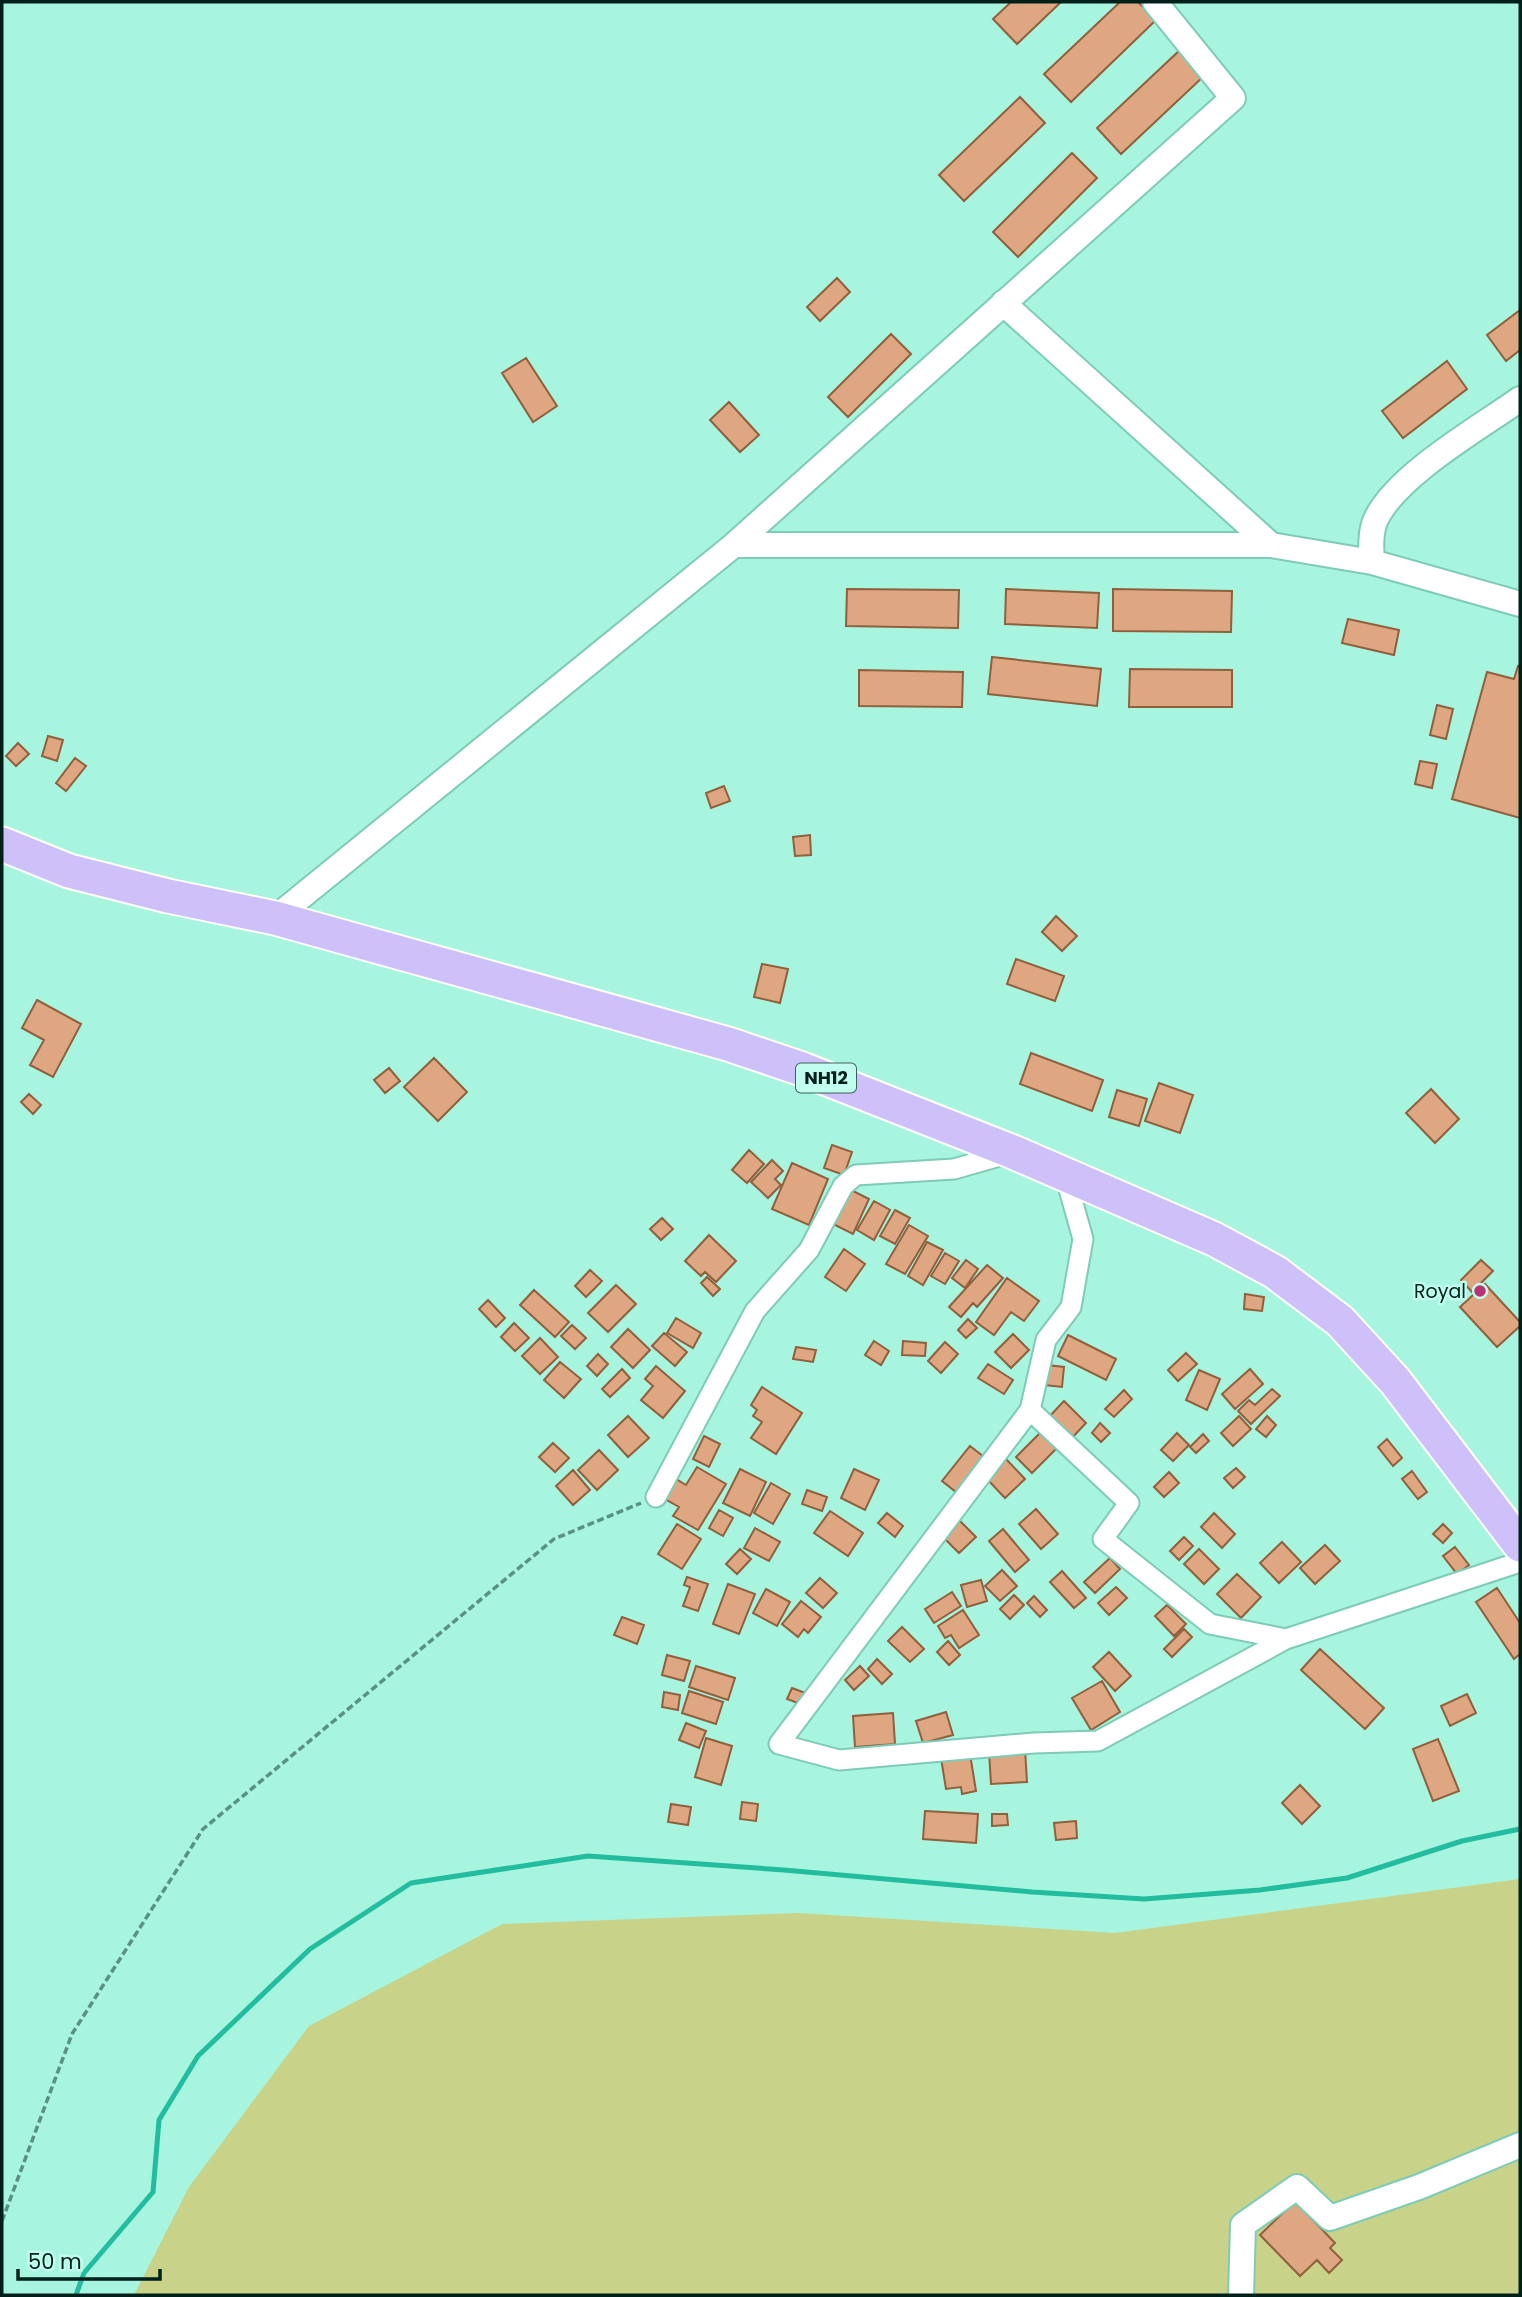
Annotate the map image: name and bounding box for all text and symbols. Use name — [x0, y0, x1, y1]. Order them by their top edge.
road number: NH12 — [796, 1064, 856, 1092]
place label: Royal — [1414, 1278, 1466, 1305]
marker: Royal — [1472, 1283, 1488, 1299]
scale bar — [18, 2238, 159, 2282]
text: 50 m — [28, 2247, 82, 2276]

